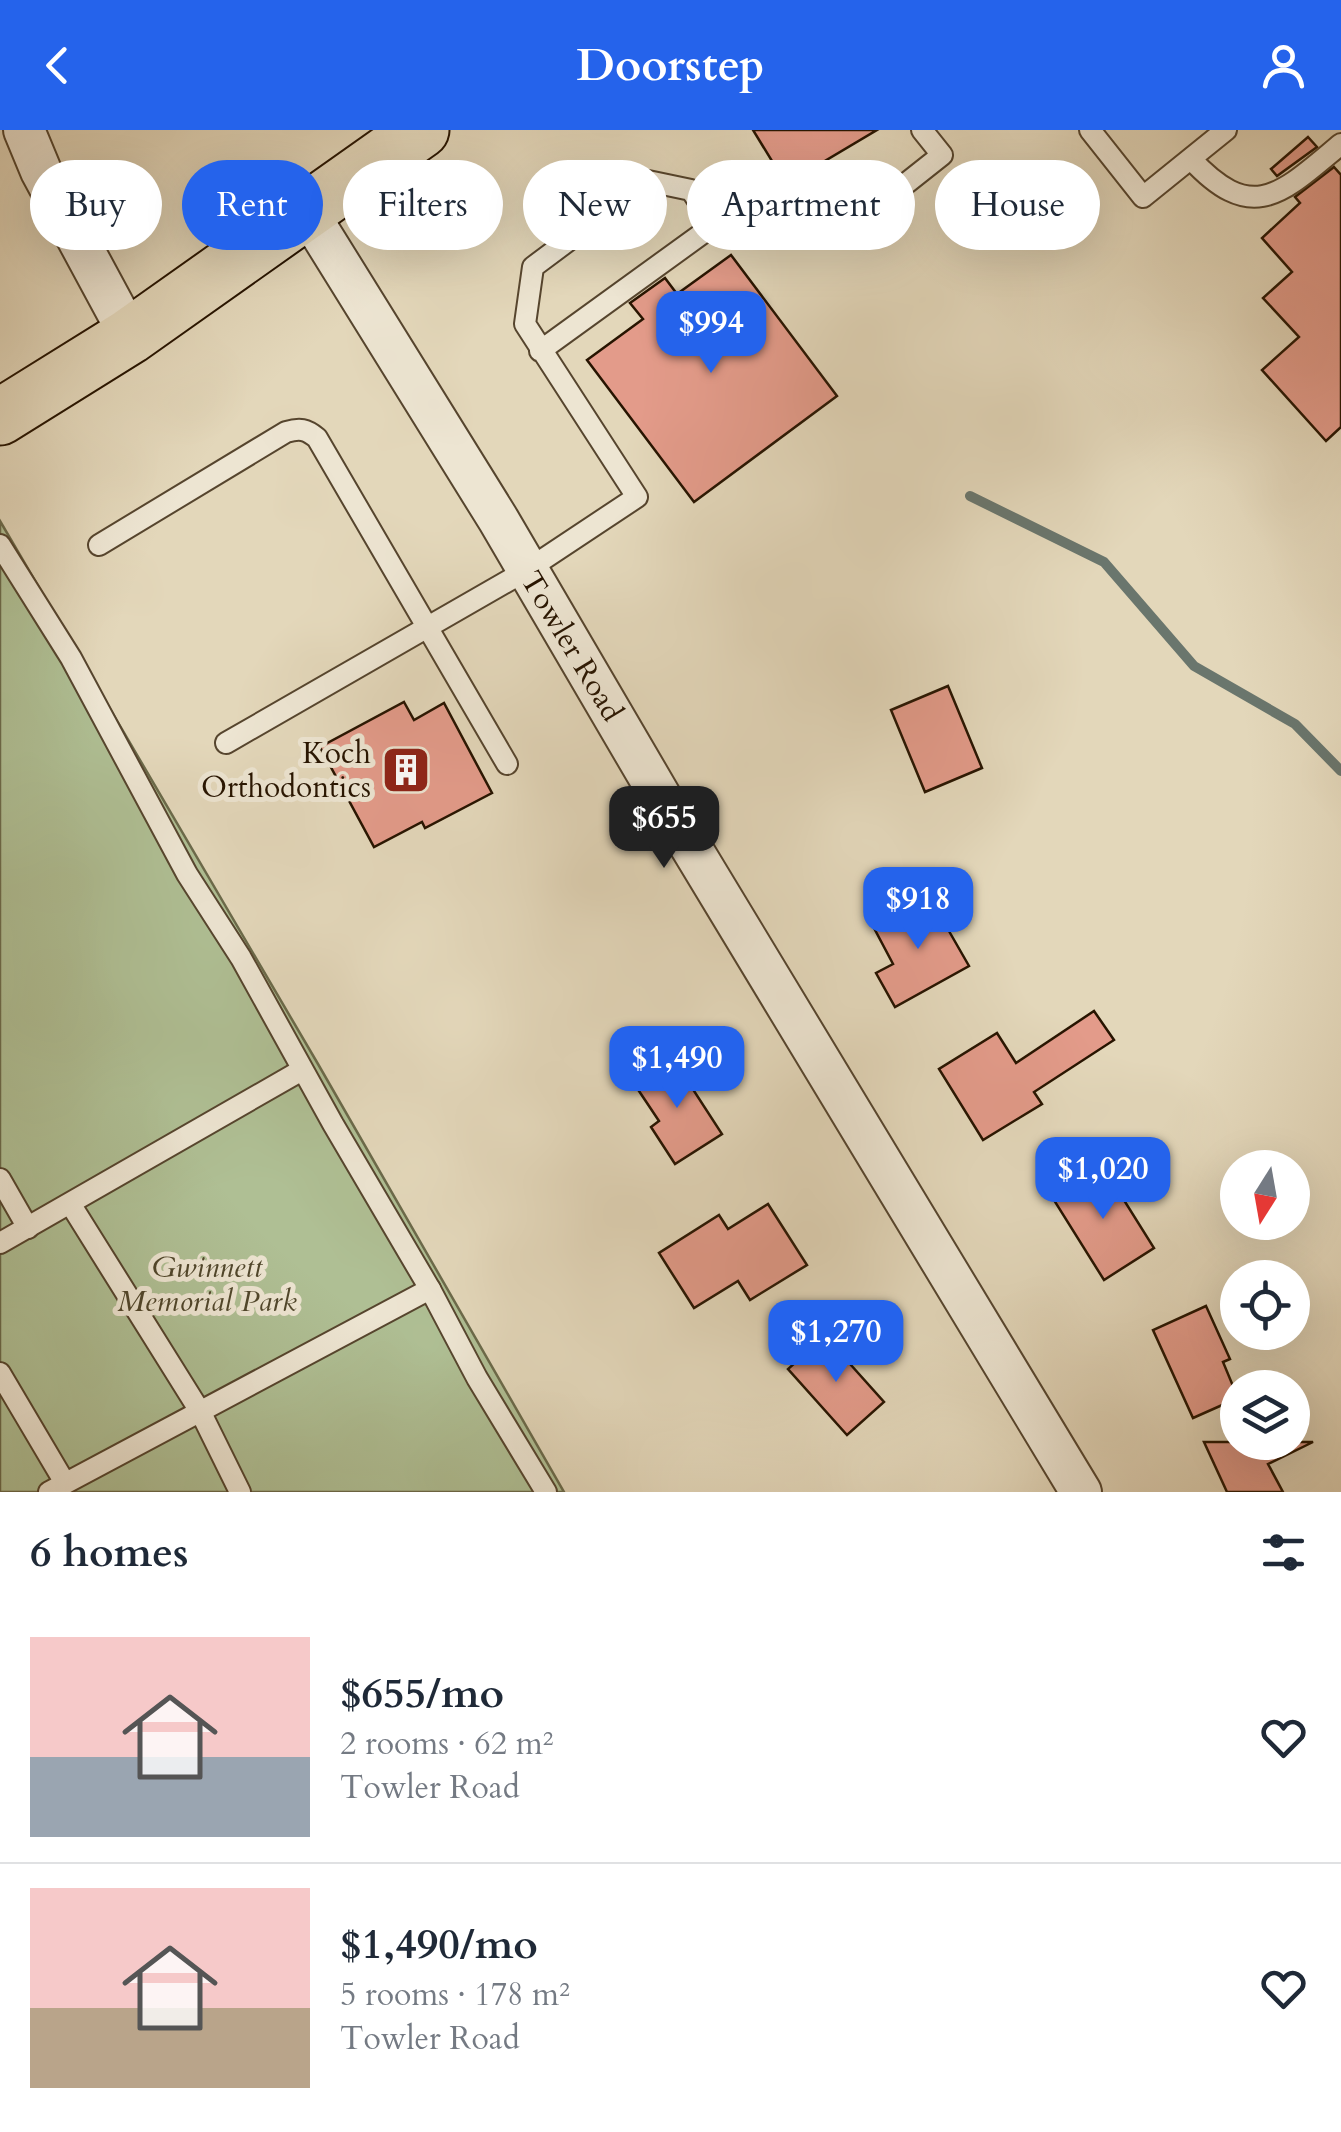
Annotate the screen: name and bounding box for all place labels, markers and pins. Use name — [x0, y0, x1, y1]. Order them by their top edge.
pin: $994 — [652, 291, 770, 376]
place label: Koch Orthodontics — [201, 733, 372, 808]
building icon: Koch Orthodontics — [380, 744, 432, 796]
pin: $655 — [605, 786, 723, 871]
pin: $918 — [859, 867, 977, 952]
pin: $1,490 — [596, 1026, 758, 1111]
pin: $1,020 — [1022, 1137, 1184, 1222]
pin: $1,270 — [755, 1300, 917, 1385]

